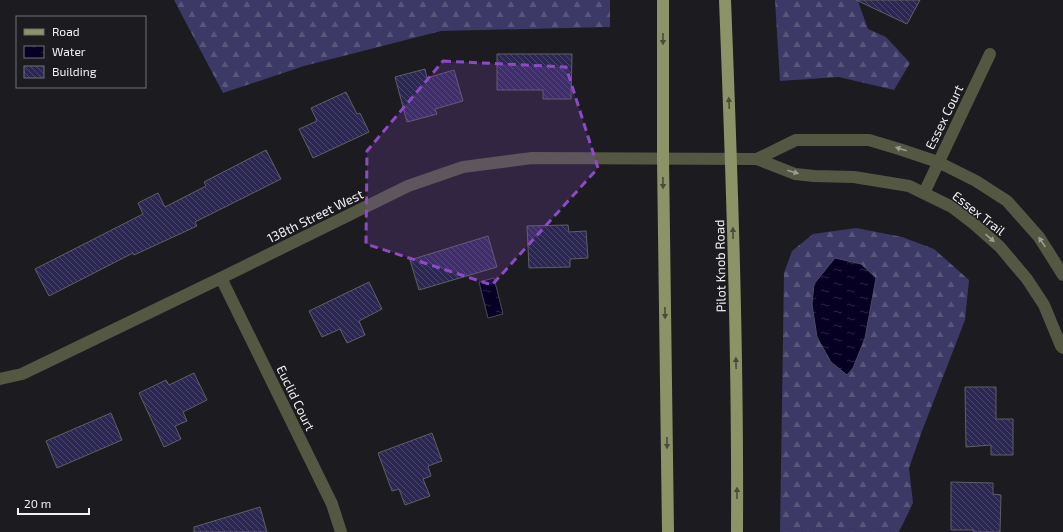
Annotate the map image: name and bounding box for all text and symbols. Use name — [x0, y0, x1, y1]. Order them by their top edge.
legend — [16, 16, 146, 88]
text: Road — [52, 24, 80, 38]
one-way arrow — [660, 33, 666, 46]
text: Water — [52, 44, 86, 58]
text: Building — [52, 64, 97, 78]
street label: Essex Court — [922, 82, 966, 152]
one-way arrow — [726, 96, 732, 109]
one-way arrow — [895, 146, 907, 152]
one-way arrow — [787, 170, 800, 176]
one-way arrow — [660, 177, 666, 190]
street label: 138th Street West — [264, 186, 366, 246]
street label: Essex Trail — [949, 187, 1009, 239]
street label: Pilot Knob Road — [711, 219, 729, 313]
one-way arrow — [730, 226, 736, 239]
one-way arrow — [985, 234, 996, 243]
one-way arrow — [1038, 236, 1046, 247]
one-way arrow — [662, 307, 668, 320]
one-way arrow — [733, 356, 739, 369]
street label: Euclid Court — [273, 363, 319, 433]
one-way arrow — [664, 437, 671, 449]
one-way arrow — [734, 486, 740, 499]
scale bar — [18, 490, 89, 516]
text: 20 m — [24, 496, 51, 510]

